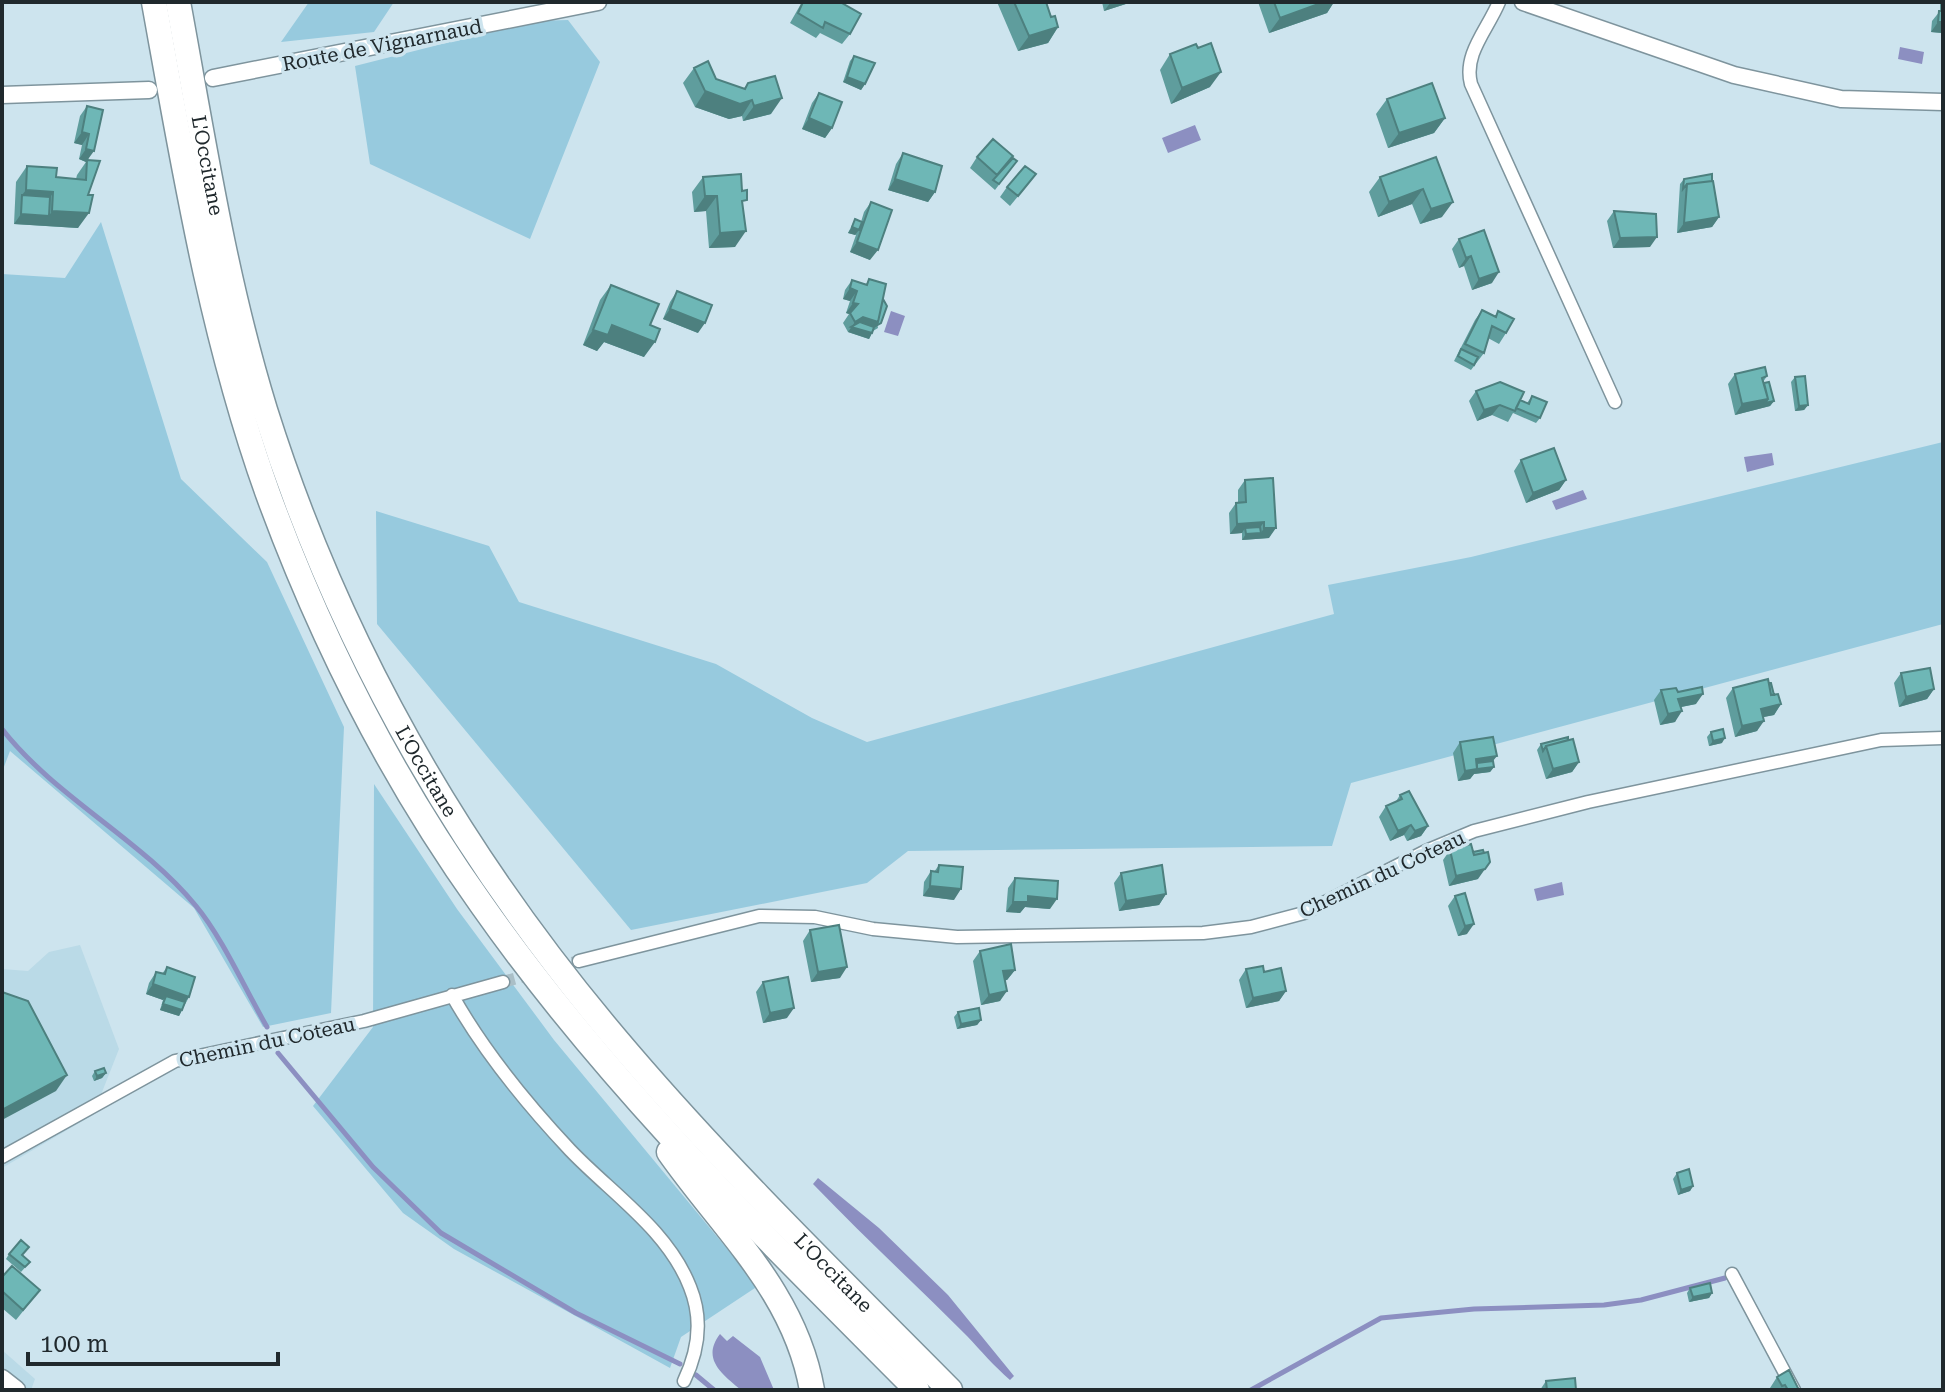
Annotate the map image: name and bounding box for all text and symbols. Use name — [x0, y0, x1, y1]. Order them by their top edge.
street label: Route de Vignarnaud — [280, 14, 484, 76]
street label: L'Occitane — [187, 113, 229, 218]
street label: L'Occitane — [390, 722, 462, 821]
street label: Chemin du Coteau — [1296, 825, 1469, 923]
street label: Chemin du Coteau — [177, 1012, 358, 1072]
street label: L'Occitane — [789, 1228, 878, 1317]
scale bar — [28, 1316, 278, 1366]
text: 100 m — [40, 1330, 108, 1358]

